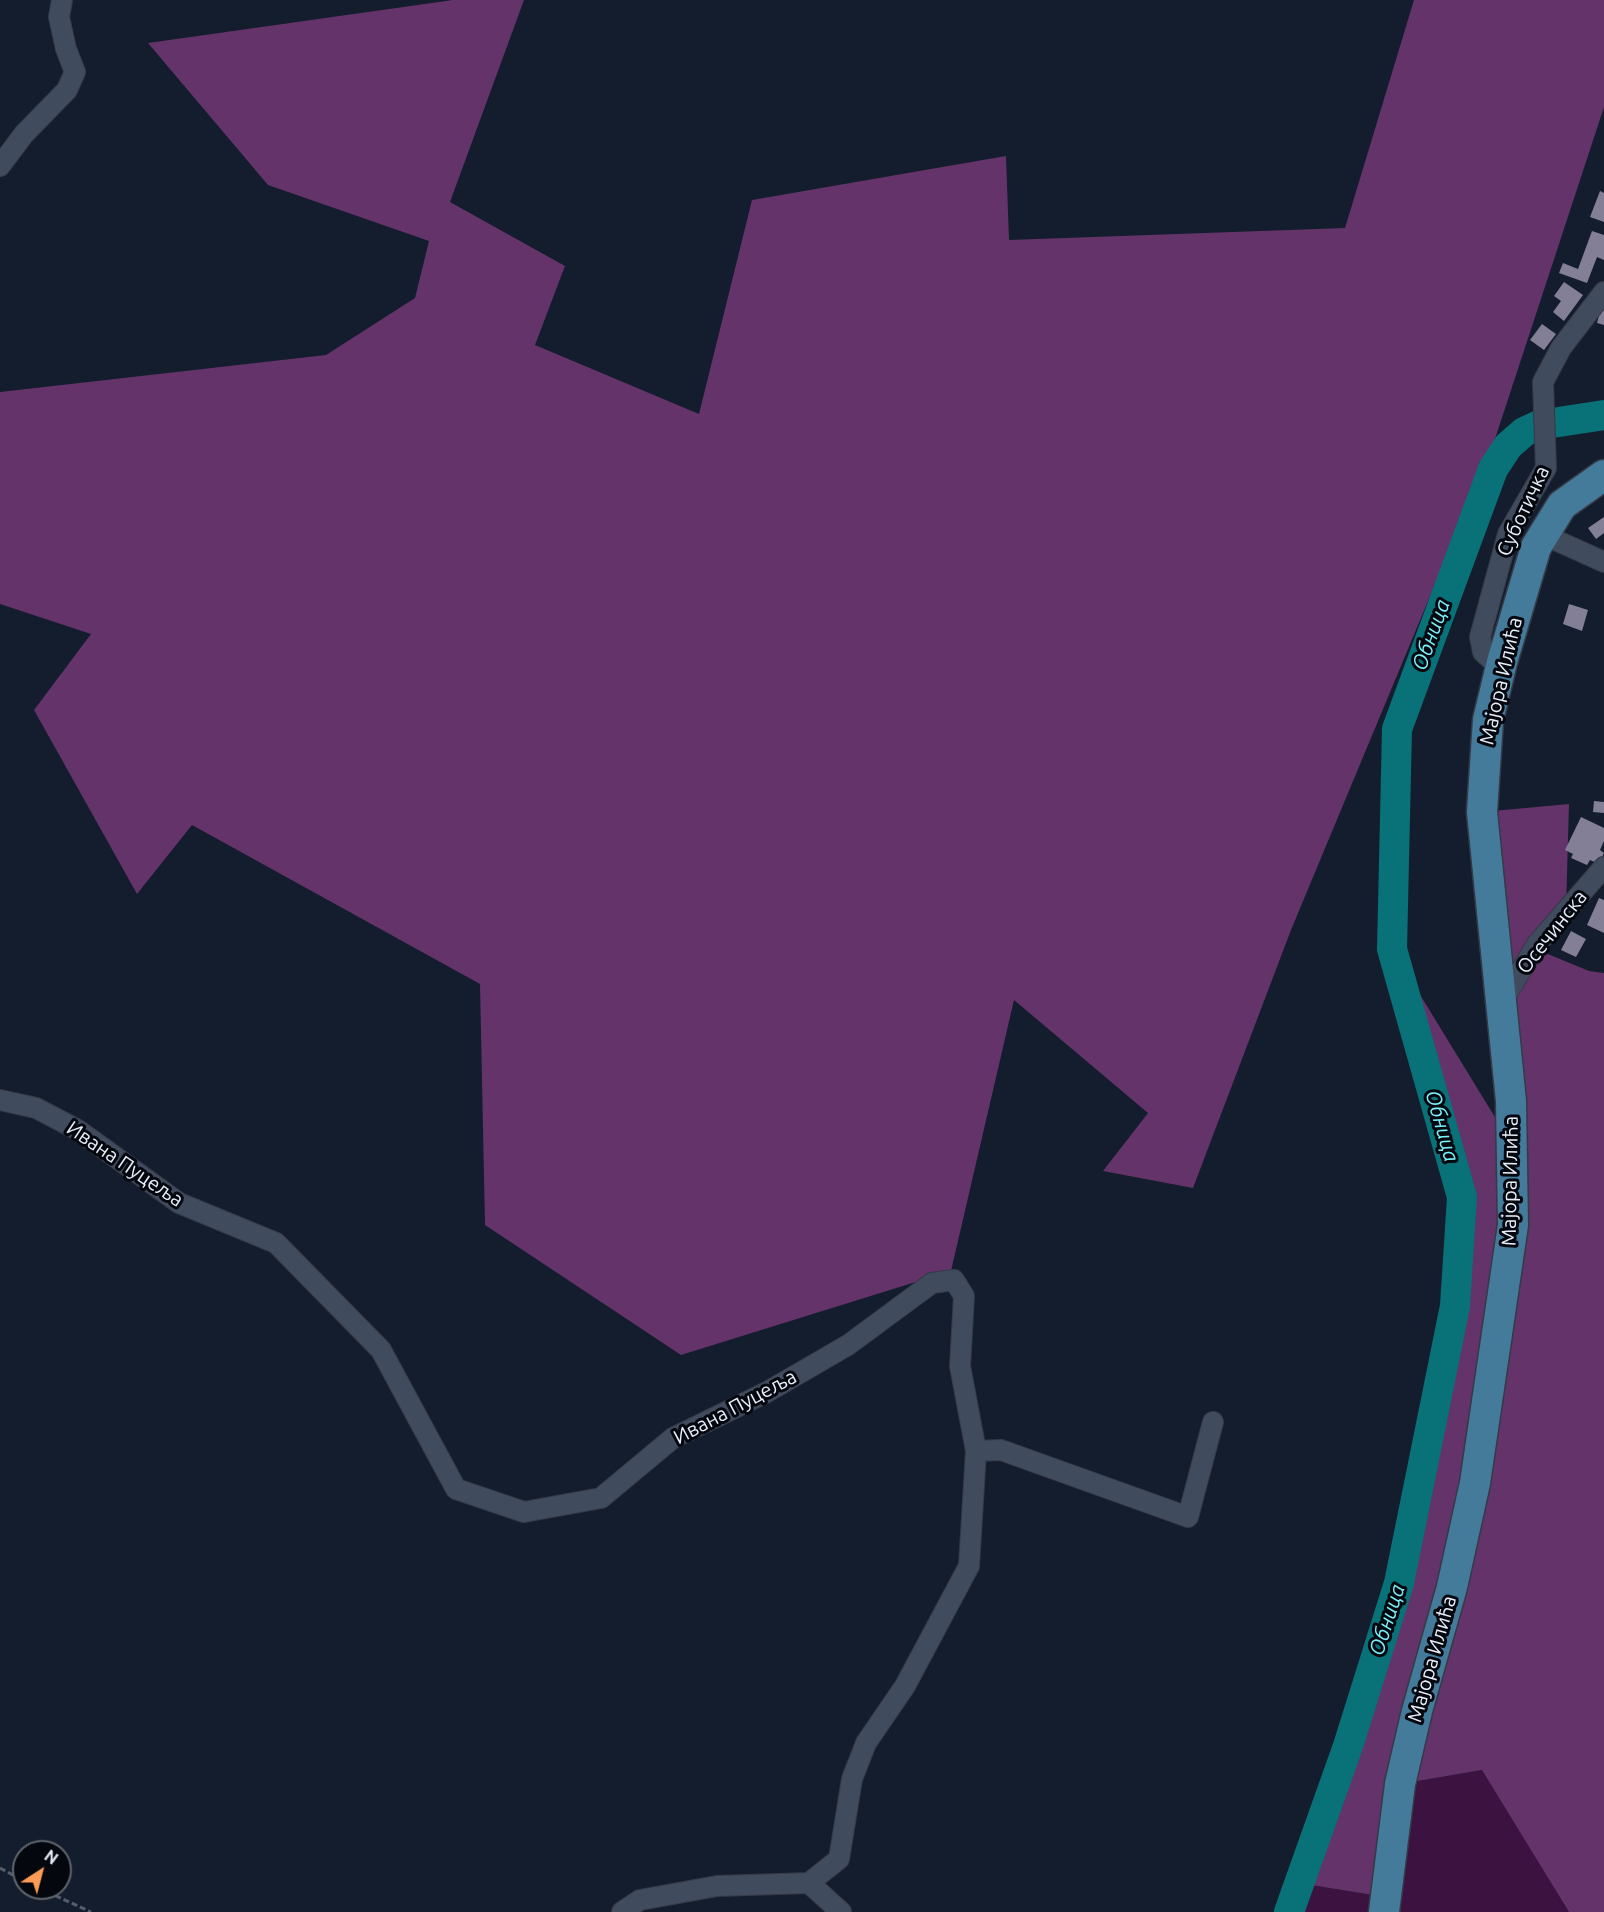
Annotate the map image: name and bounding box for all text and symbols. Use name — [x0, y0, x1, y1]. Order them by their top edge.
street label: Суботичка — [1492, 462, 1554, 560]
water label: Обница — [1407, 596, 1455, 674]
street label: Мајора Илића — [1475, 615, 1527, 747]
street label: Осечинска — [1512, 885, 1592, 979]
water label: Обница — [1420, 1087, 1464, 1165]
street label: Ивана Пуцеља — [62, 1116, 188, 1212]
street label: Мајора Илића — [1497, 1116, 1523, 1246]
street label: Ивана Пуцеља — [670, 1365, 800, 1449]
water label: Обница — [1364, 1581, 1410, 1659]
street label: Мајора Илића — [1403, 1593, 1461, 1725]
north arrow — [12, 1840, 72, 1900]
text: N — [41, 1846, 62, 1868]

